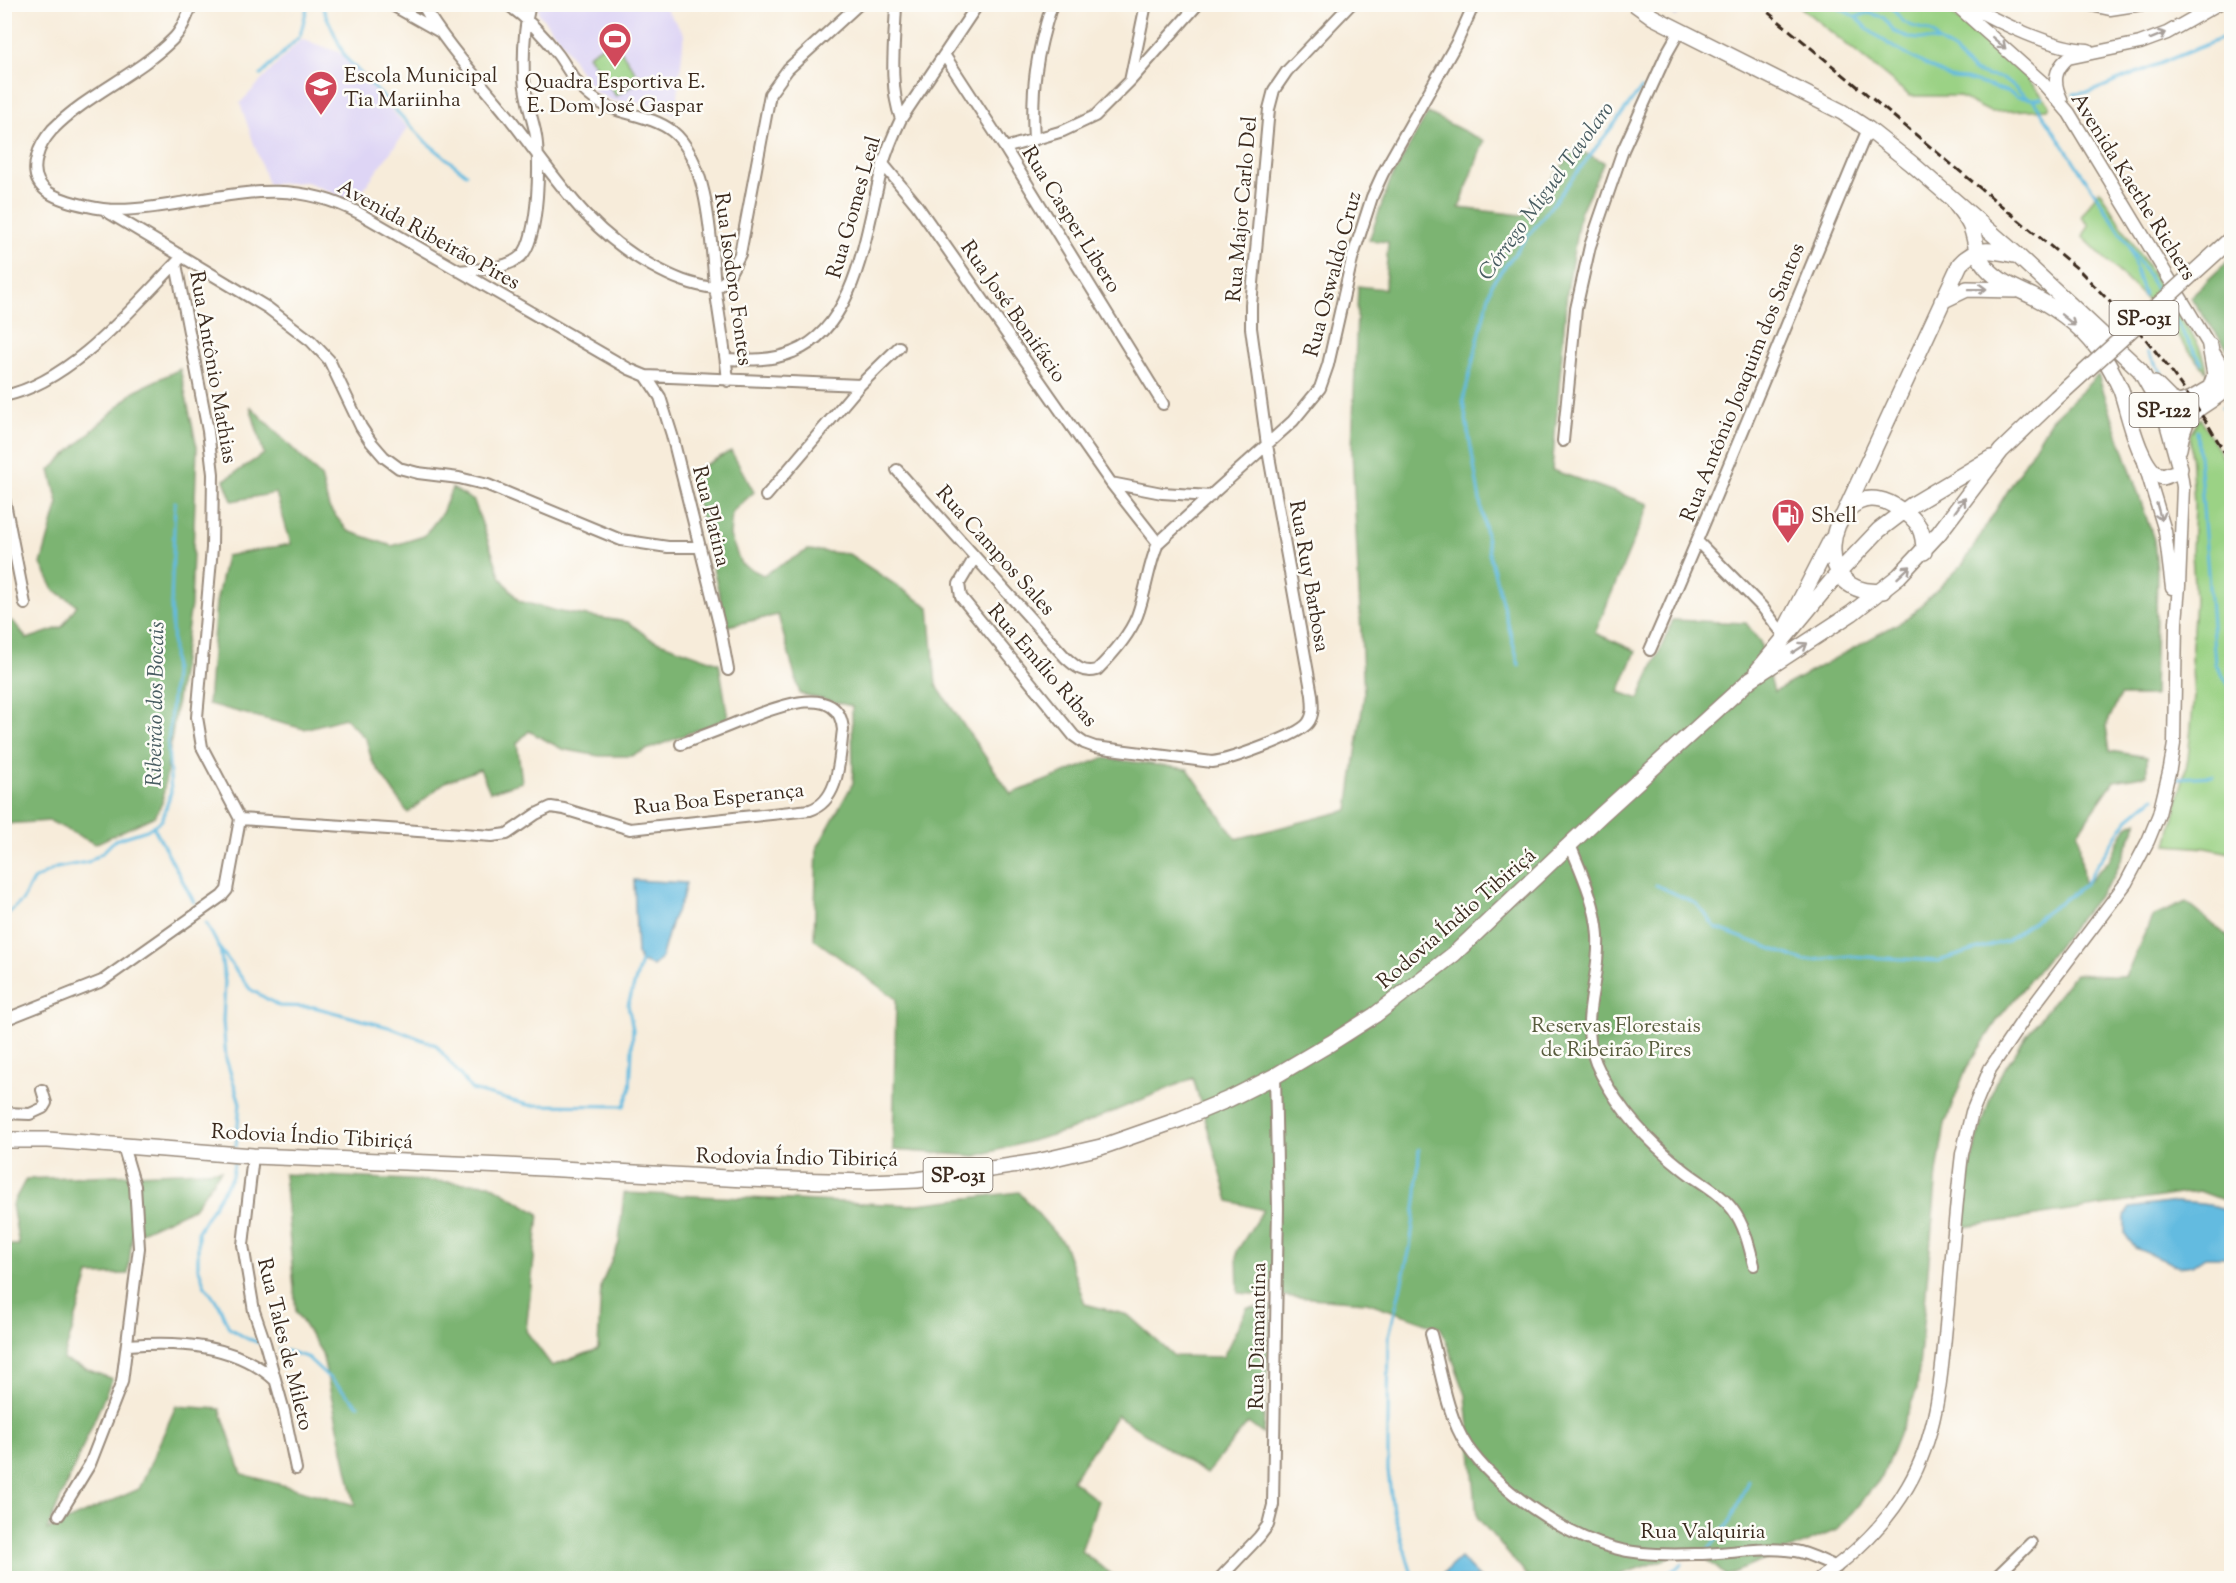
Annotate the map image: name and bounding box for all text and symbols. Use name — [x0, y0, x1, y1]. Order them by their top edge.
sports icon: Quadra Esportiva E. E. Dom José Gaspar — [597, 21, 633, 68]
one-way arrow — [2148, 30, 2167, 41]
one-way arrow — [1991, 36, 2006, 50]
place label: Escola Municipal Tia Mariinha — [344, 62, 498, 116]
place label: Quadra Esportiva E. E. Dom José Gaspar — [525, 68, 705, 122]
school or university icon: Escola Municipal Tia Mariinha — [303, 69, 339, 116]
street label: Avenida Kaethe Richers — [2062, 87, 2202, 287]
water label: Córrego Miguel Tavolaro — [1471, 96, 1623, 288]
street label: Rua Major Carlo Del — [1220, 115, 1266, 303]
street label: Rua Gomes Leal — [820, 133, 890, 282]
street label: Rua Casper Libero — [1013, 141, 1128, 299]
street label: Avenida Ribeirão Pires — [331, 173, 525, 299]
street label: Rua Oswaldo Cruz — [1297, 188, 1370, 361]
street label: Rua Isodoro Fontes — [705, 191, 759, 368]
street label: Rua José Bonifácio — [952, 235, 1073, 389]
street label: Rua Antônio Joaquim dos Santos — [1674, 239, 1814, 527]
street label: Rua Antônio Mathias — [180, 269, 244, 466]
one-way arrow — [1968, 283, 1988, 294]
road number: SP-031 — [2110, 301, 2178, 335]
one-way arrow — [2060, 313, 2076, 326]
road number: SP-122 — [2130, 393, 2198, 427]
street label: Rua Platina — [683, 463, 737, 570]
street label: Rua Campos Sales — [928, 480, 1061, 623]
fuel station icon: Shell — [1770, 497, 1806, 544]
street label: Rua Ruy Barbosa — [1280, 498, 1336, 655]
one-way arrow — [1953, 498, 1966, 514]
place label: Shell — [1811, 502, 1857, 532]
one-way arrow — [2154, 502, 2165, 521]
one-way arrow — [1896, 565, 1911, 579]
street label: Rua Emílio Ribas — [979, 598, 1104, 735]
water label: Ribeirão dos Bocais — [140, 621, 174, 787]
one-way arrow — [1791, 641, 1808, 653]
street label: Rua Boa Esperança — [633, 776, 806, 824]
street label: Rodovia Índio Tibiriçá — [1371, 842, 1544, 997]
park label: Reservas Florestais de Ribeirão Pires — [1531, 1012, 1701, 1066]
street label: Rodovia Índio Tibiriçá — [210, 1118, 414, 1158]
street label: Rodovia Índio Tibiriçá — [696, 1142, 899, 1176]
road number: SP-031 — [924, 1158, 992, 1192]
street label: Rua Tales de Mileto — [248, 1255, 320, 1434]
street label: Rua Diamantina — [1243, 1262, 1275, 1410]
street label: Rua Valquiria — [1641, 1518, 1766, 1548]

